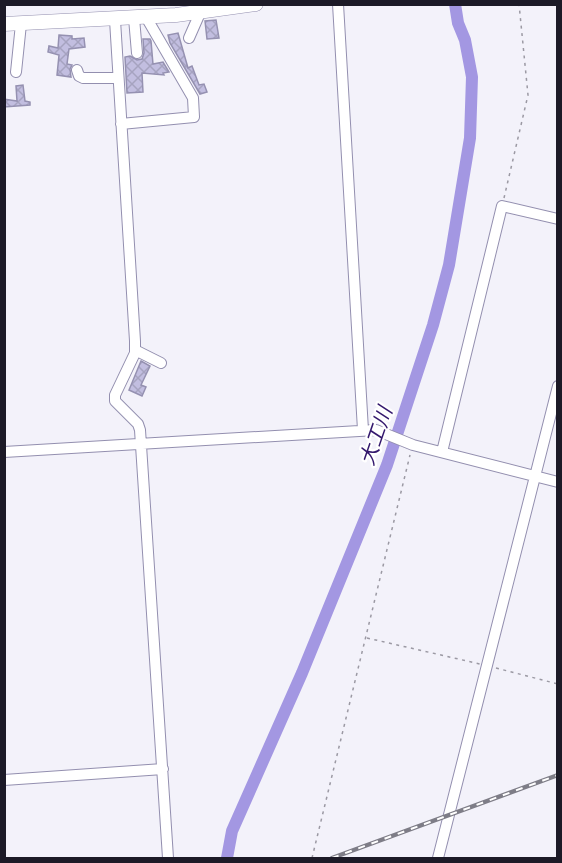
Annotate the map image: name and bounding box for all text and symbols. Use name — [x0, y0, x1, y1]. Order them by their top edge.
water label: 大工川 — [354, 402, 399, 469]

